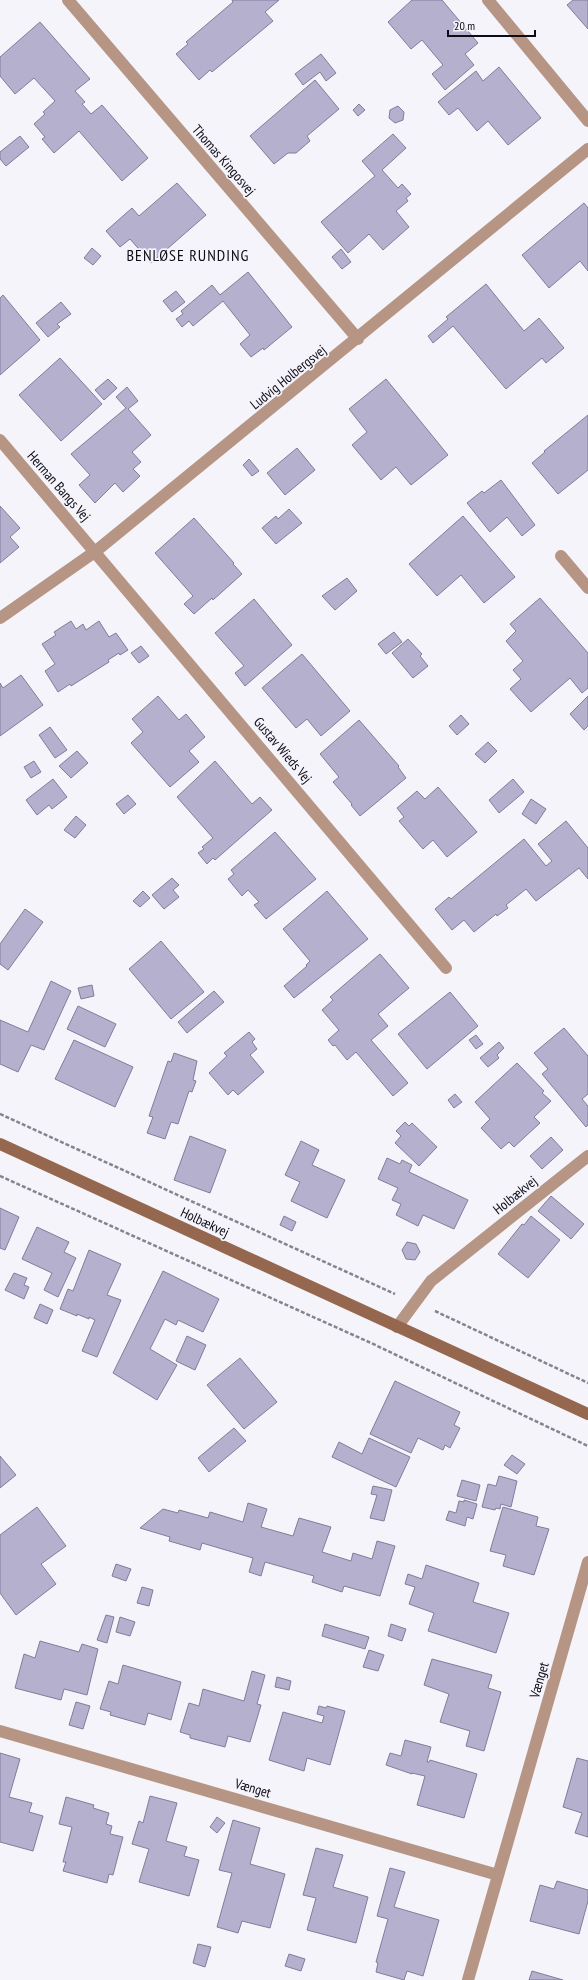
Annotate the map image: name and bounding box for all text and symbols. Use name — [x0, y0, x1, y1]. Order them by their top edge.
scale bar — [448, 12, 535, 38]
text: 20 m — [454, 18, 475, 33]
street label: Thomas Kingosvej — [188, 121, 260, 199]
district label: BENLØSE RUNDING — [127, 245, 249, 265]
street label: Ludvig Holbergsvej — [246, 341, 330, 413]
street label: Herman Bangs Vej — [24, 447, 94, 525]
street label: Gustav Wieds Vej — [250, 713, 316, 787]
street label: Holbækvej — [489, 1172, 541, 1218]
street label: Holbækvej — [178, 1203, 232, 1241]
street label: Vænget — [525, 1660, 553, 1701]
street label: Vænget — [232, 1774, 273, 1802]

